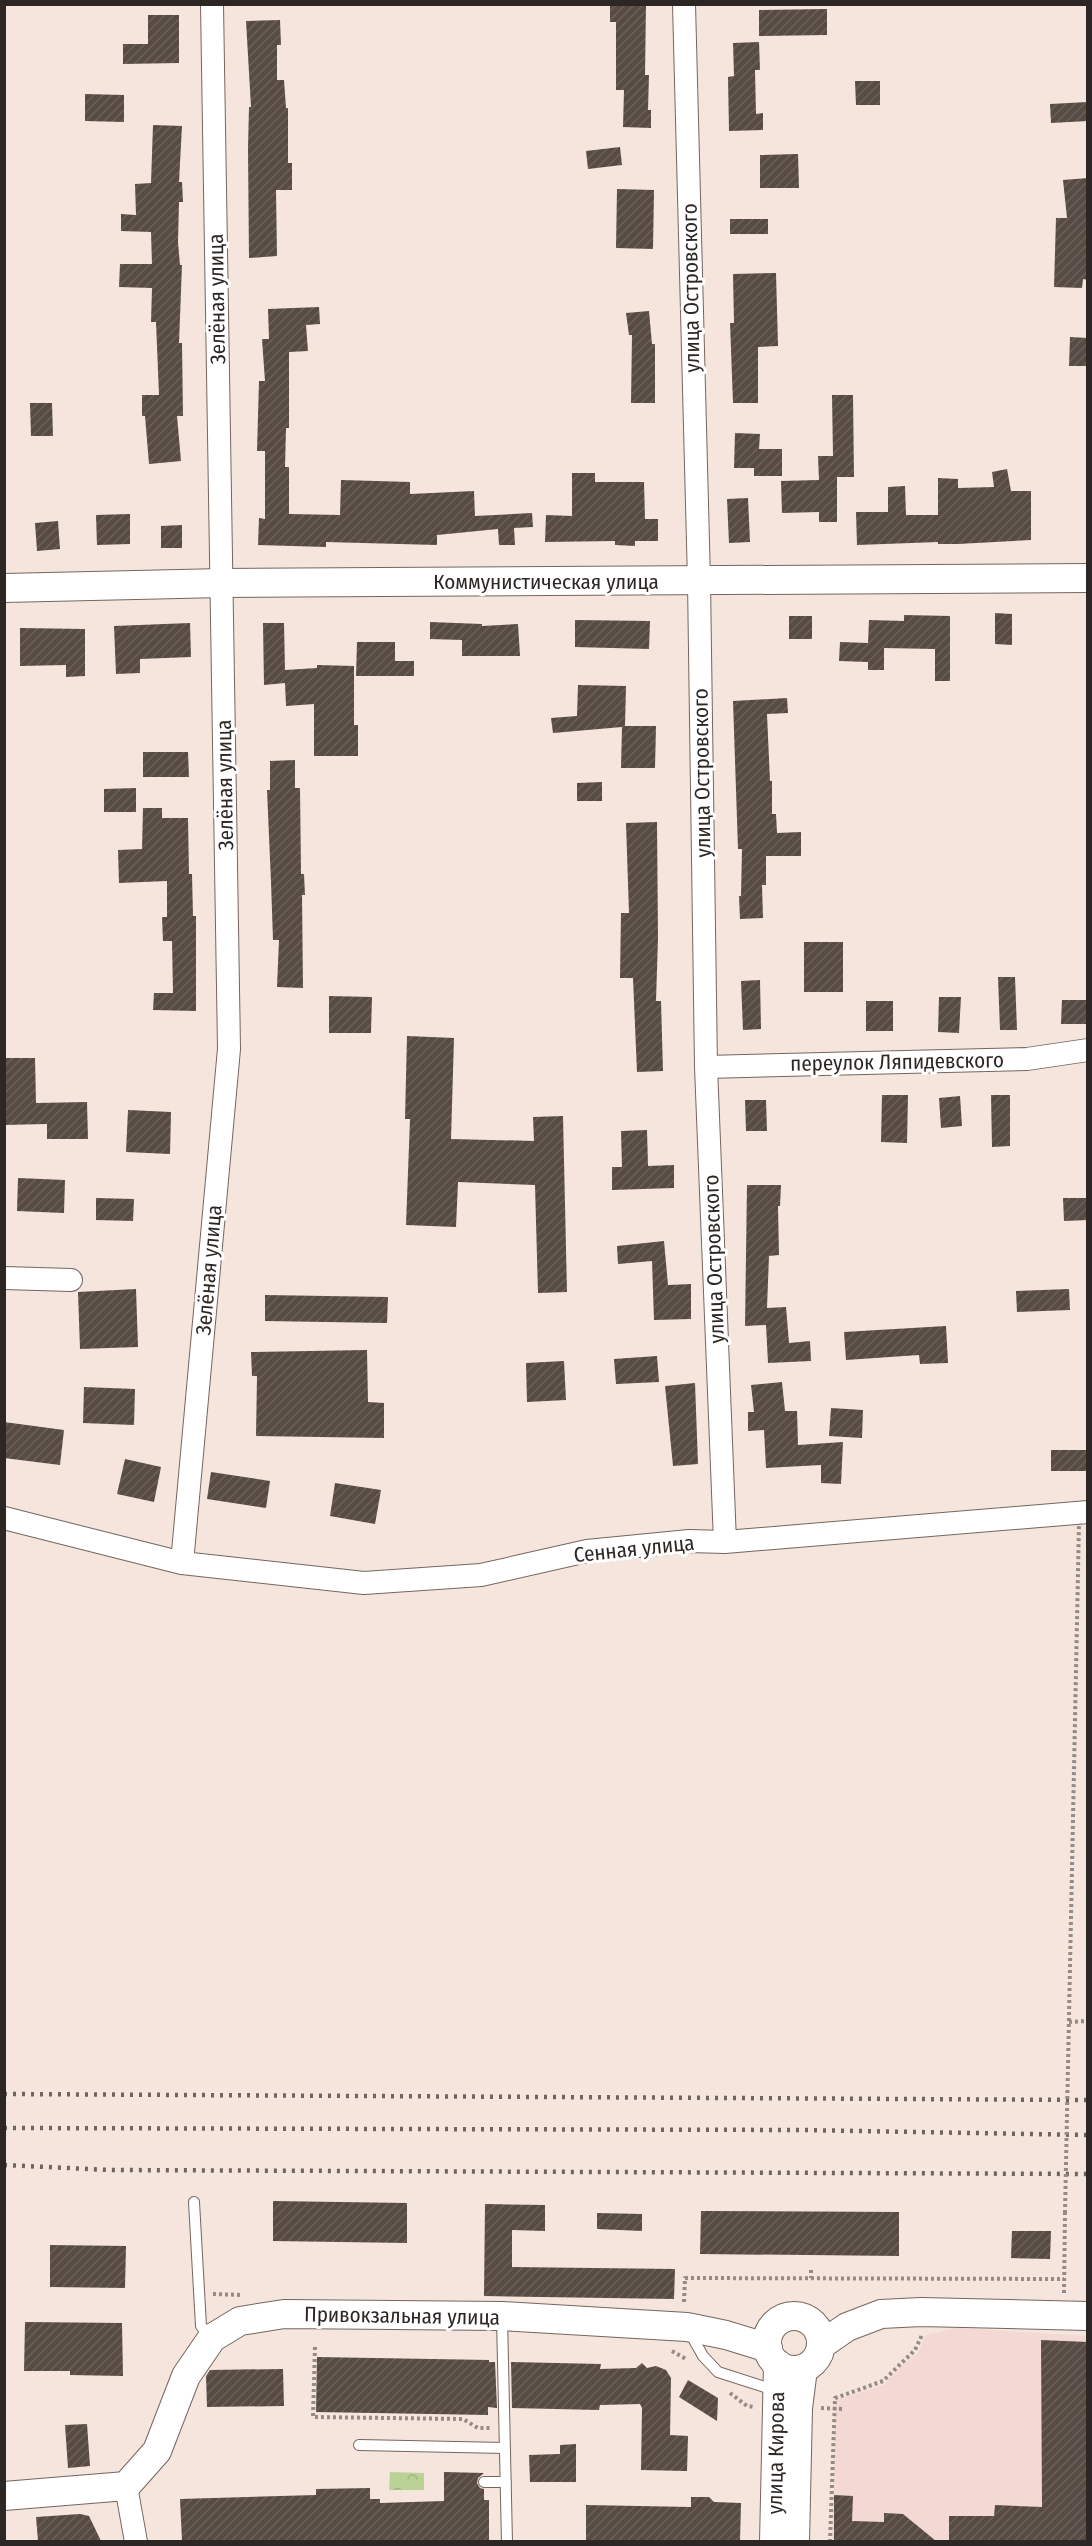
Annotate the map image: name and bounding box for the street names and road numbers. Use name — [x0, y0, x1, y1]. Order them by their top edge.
street label: улица Островского — [677, 203, 705, 373]
street label: Зелёная улица — [203, 233, 231, 365]
street label: Коммунистическая улица — [433, 569, 659, 595]
street label: улица Островского — [688, 688, 716, 858]
street label: Зелёная улица — [211, 719, 239, 851]
street label: переулок Ляпидевского — [790, 1047, 1004, 1077]
street label: улица Островского — [698, 1174, 730, 1344]
street label: Зелёная улица — [190, 1204, 228, 1336]
street label: Сенная улица — [572, 1530, 696, 1568]
street label: Привокзальная улица — [304, 2301, 500, 2331]
street label: улица Кирова — [762, 2391, 790, 2515]

